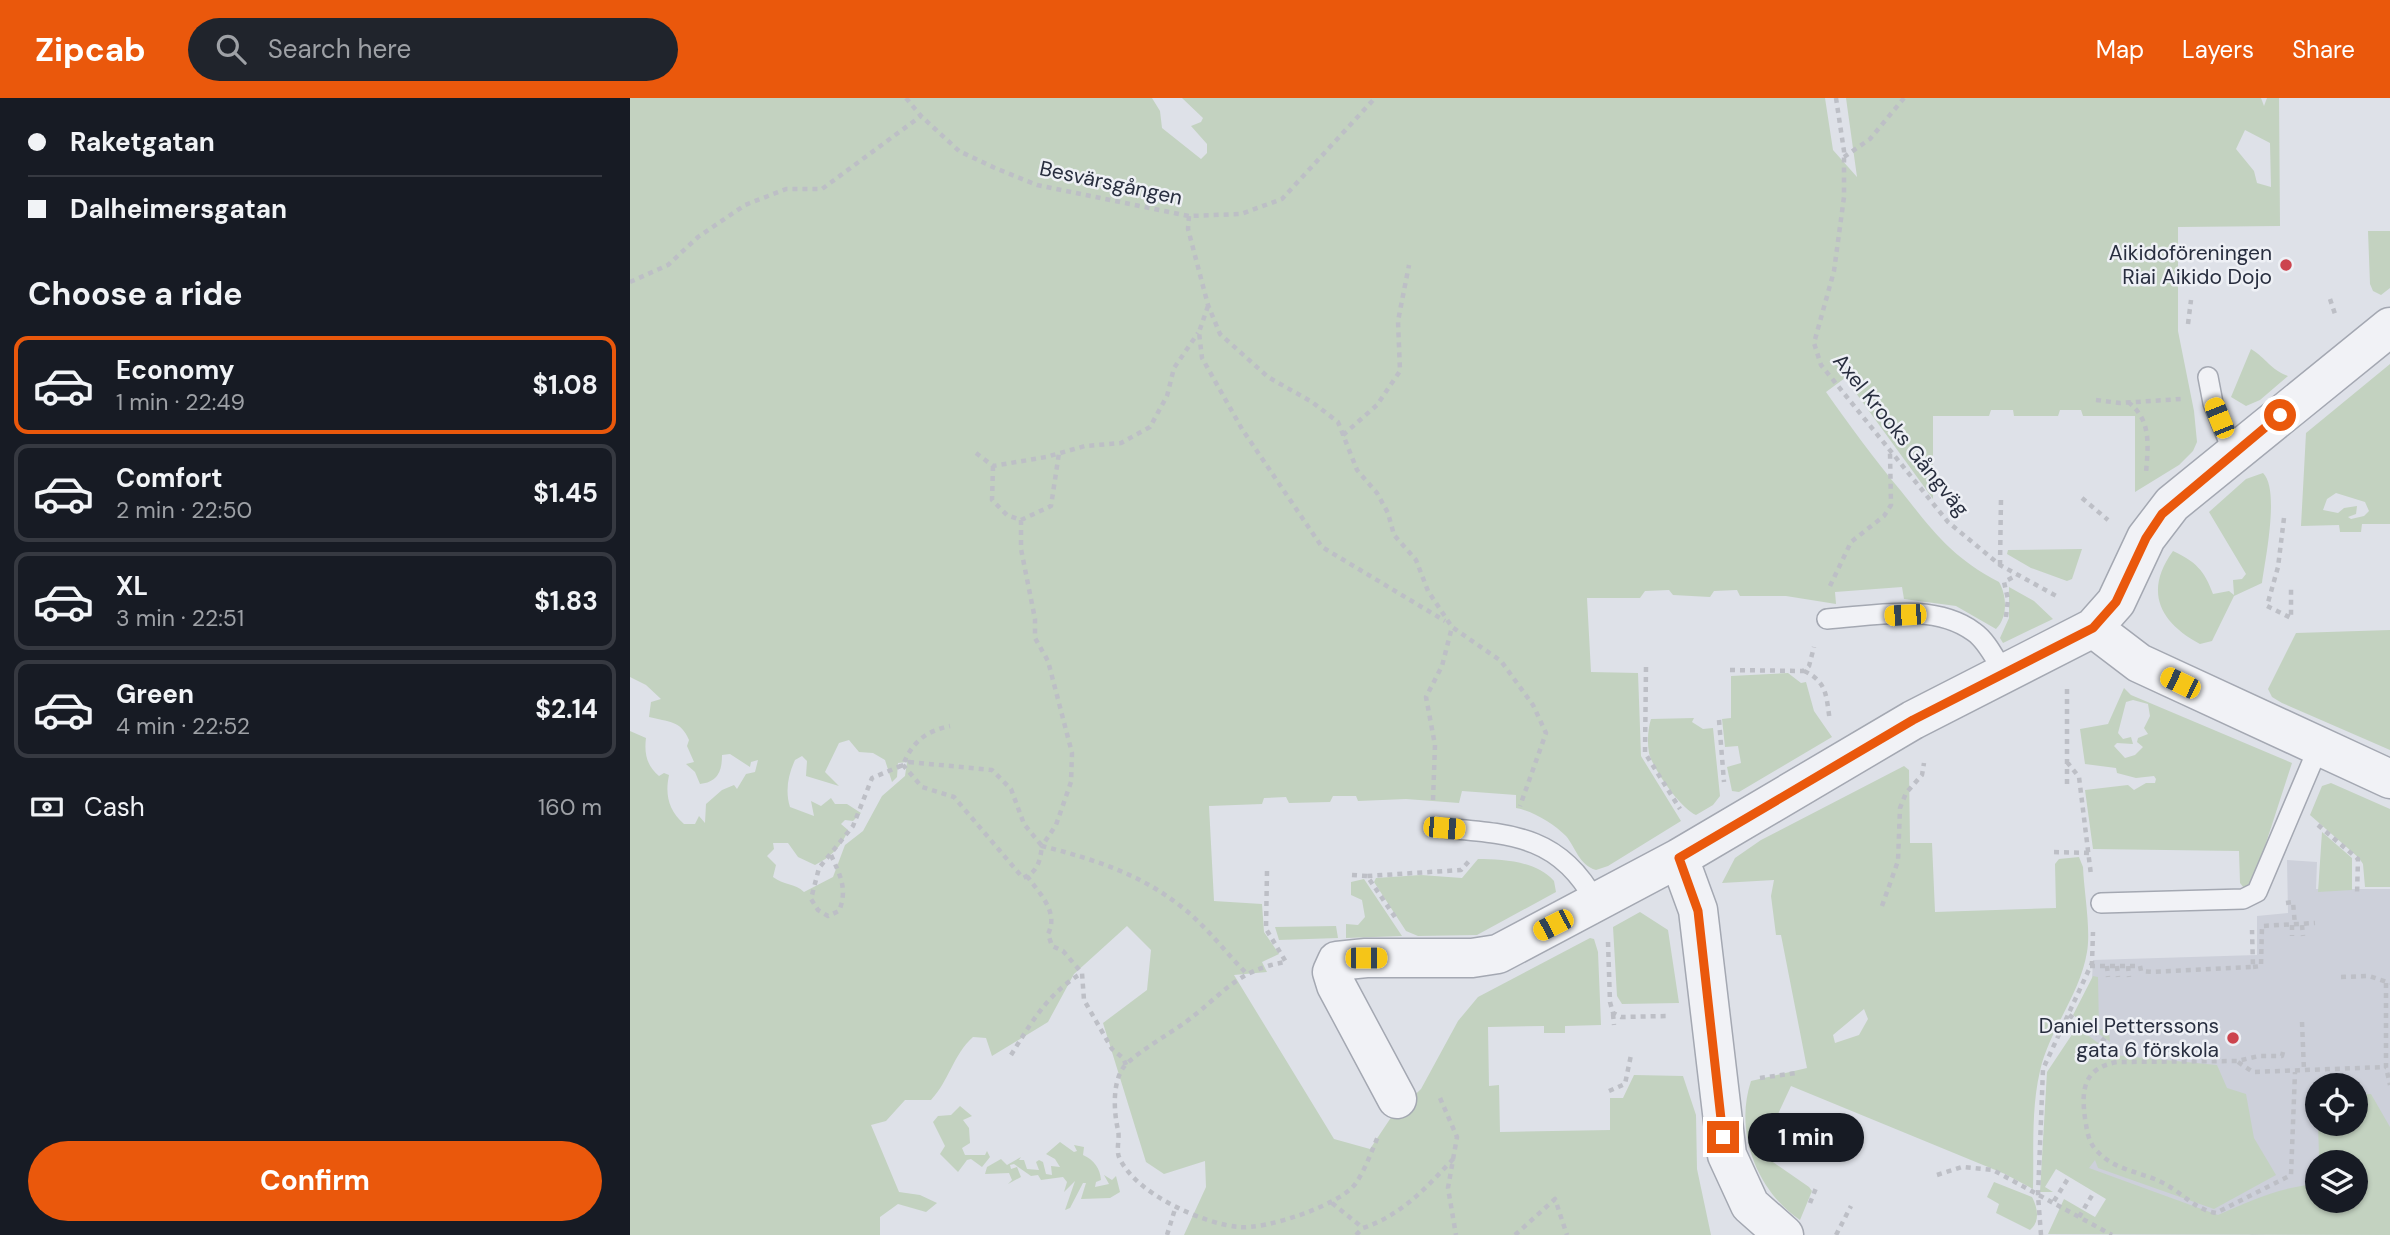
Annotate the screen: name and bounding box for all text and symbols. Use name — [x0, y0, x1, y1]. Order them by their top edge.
search box — [188, 18, 678, 81]
text: Zipcab — [35, 28, 146, 71]
icon: search — [212, 30, 250, 68]
text: Search here — [268, 32, 411, 66]
text: Map — [2096, 34, 2144, 65]
text: Layers — [2182, 34, 2254, 65]
text: Share — [2292, 34, 2355, 65]
text: Raketgatan — [70, 125, 215, 159]
street label: Besvärsgången — [1037, 154, 1185, 212]
text: Dalheimersgatan — [70, 192, 287, 226]
place label: Aikidoföreningen Riai Aikido Dojo — [2109, 239, 2272, 291]
marker: Aikidoföreningen Riai Aikido Dojo — [2278, 257, 2294, 273]
text: Choose a ride — [28, 273, 243, 315]
street label: Axel Krooks Gångväg — [1827, 348, 1975, 522]
text: Economy — [116, 353, 234, 387]
icon: car — [32, 354, 95, 417]
text: $1.08 — [533, 368, 598, 402]
text: 1 min · 22:49 — [116, 387, 245, 417]
car — [2202, 395, 2237, 441]
route start — [2264, 399, 2296, 431]
text: Comfort — [116, 461, 222, 495]
icon: car — [32, 462, 95, 525]
text: $1.45 — [533, 476, 598, 510]
text: 2 min · 22:50 — [116, 495, 252, 525]
text: XL — [116, 569, 148, 603]
icon: car — [32, 570, 95, 633]
text: $1.83 — [534, 584, 598, 618]
text: 3 min · 22:51 — [116, 603, 244, 633]
car — [1884, 603, 1927, 627]
car — [2157, 664, 2204, 702]
text: Green — [116, 677, 194, 711]
icon: car — [32, 678, 95, 741]
text: $2.14 — [535, 692, 598, 726]
text: 4 min · 22:52 — [116, 711, 250, 741]
icon: cash — [28, 788, 66, 826]
text: Cash — [84, 790, 145, 824]
text: 160 m — [538, 792, 602, 822]
car — [1423, 816, 1466, 840]
car — [1530, 906, 1577, 944]
car — [1346, 948, 1388, 969]
place label: Daniel Petterssons gata 6 förskola — [2039, 1012, 2219, 1064]
marker: Daniel Petterssons gata 6 förskola — [2225, 1030, 2241, 1046]
map controls — [2305, 1073, 2368, 1213]
button: locate — [2305, 1073, 2368, 1136]
callout: 1 min — [1748, 1112, 1863, 1162]
route end — [1707, 1121, 1739, 1153]
text: 1 min — [1778, 1122, 1834, 1152]
button: Confirm — [28, 1141, 602, 1221]
button: layers — [2305, 1150, 2368, 1213]

